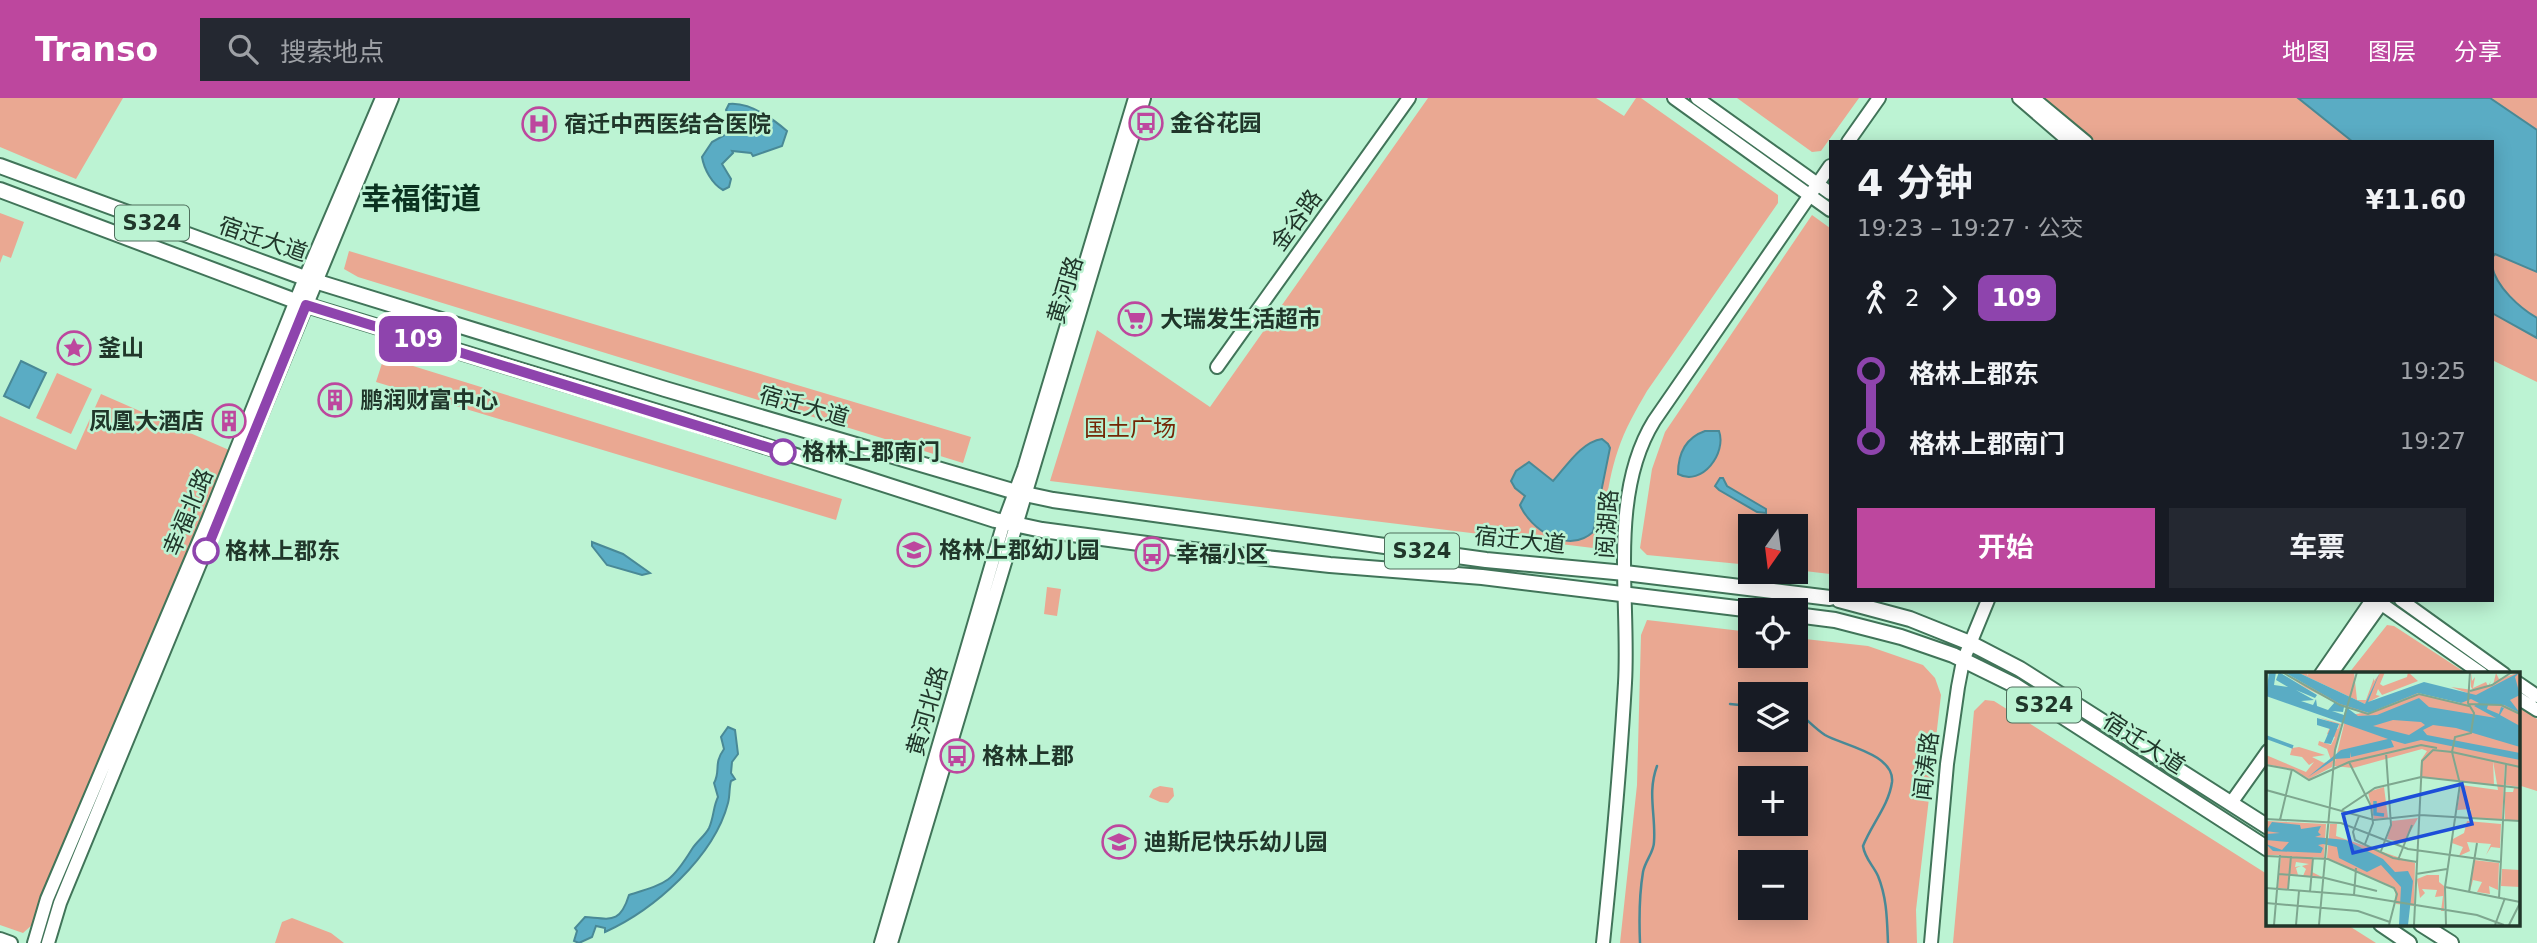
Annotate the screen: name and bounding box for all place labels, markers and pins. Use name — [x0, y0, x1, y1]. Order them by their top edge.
bus stop icon: 金谷花园 — [1127, 104, 1165, 142]
hospital icon: 宿迁中西医结合医院 — [520, 105, 558, 143]
place label: 金谷花园 — [1170, 110, 1262, 136]
place label: 宿迁中西医结合医院 — [564, 111, 771, 137]
supermarket icon: 大瑞发生活超市 — [1116, 300, 1154, 338]
place label: 大瑞发生活超市 — [1160, 306, 1321, 332]
place icon: 釜山 — [55, 329, 93, 367]
place label: 釜山 — [98, 335, 144, 361]
building icon: 鹏润财富中心 — [316, 381, 354, 419]
place label: 鹏润财富中心 — [360, 387, 498, 413]
building icon: 凤凰大酒店 — [210, 402, 248, 440]
place label: 凤凰大酒店 — [89, 408, 204, 434]
marker: 格林上郡南门 — [770, 439, 796, 465]
place label: 格林上郡南门 — [802, 439, 940, 465]
school or university icon: 格林上郡幼儿园 — [895, 531, 933, 569]
bus stop icon: 幸福小区 — [1133, 535, 1171, 573]
place label: 格林上郡幼儿园 — [939, 537, 1100, 563]
marker: 格林上郡东 — [193, 538, 219, 564]
place label: 格林上郡东 — [225, 538, 340, 564]
place label: 幸福小区 — [1176, 541, 1268, 567]
bus stop icon: 格林上郡 — [938, 737, 976, 775]
place label: 格林上郡 — [982, 743, 1074, 769]
school or university icon: 迪斯尼快乐幼儿园 — [1100, 823, 1138, 861]
place label: 迪斯尼快乐幼儿园 — [1144, 829, 1328, 855]

